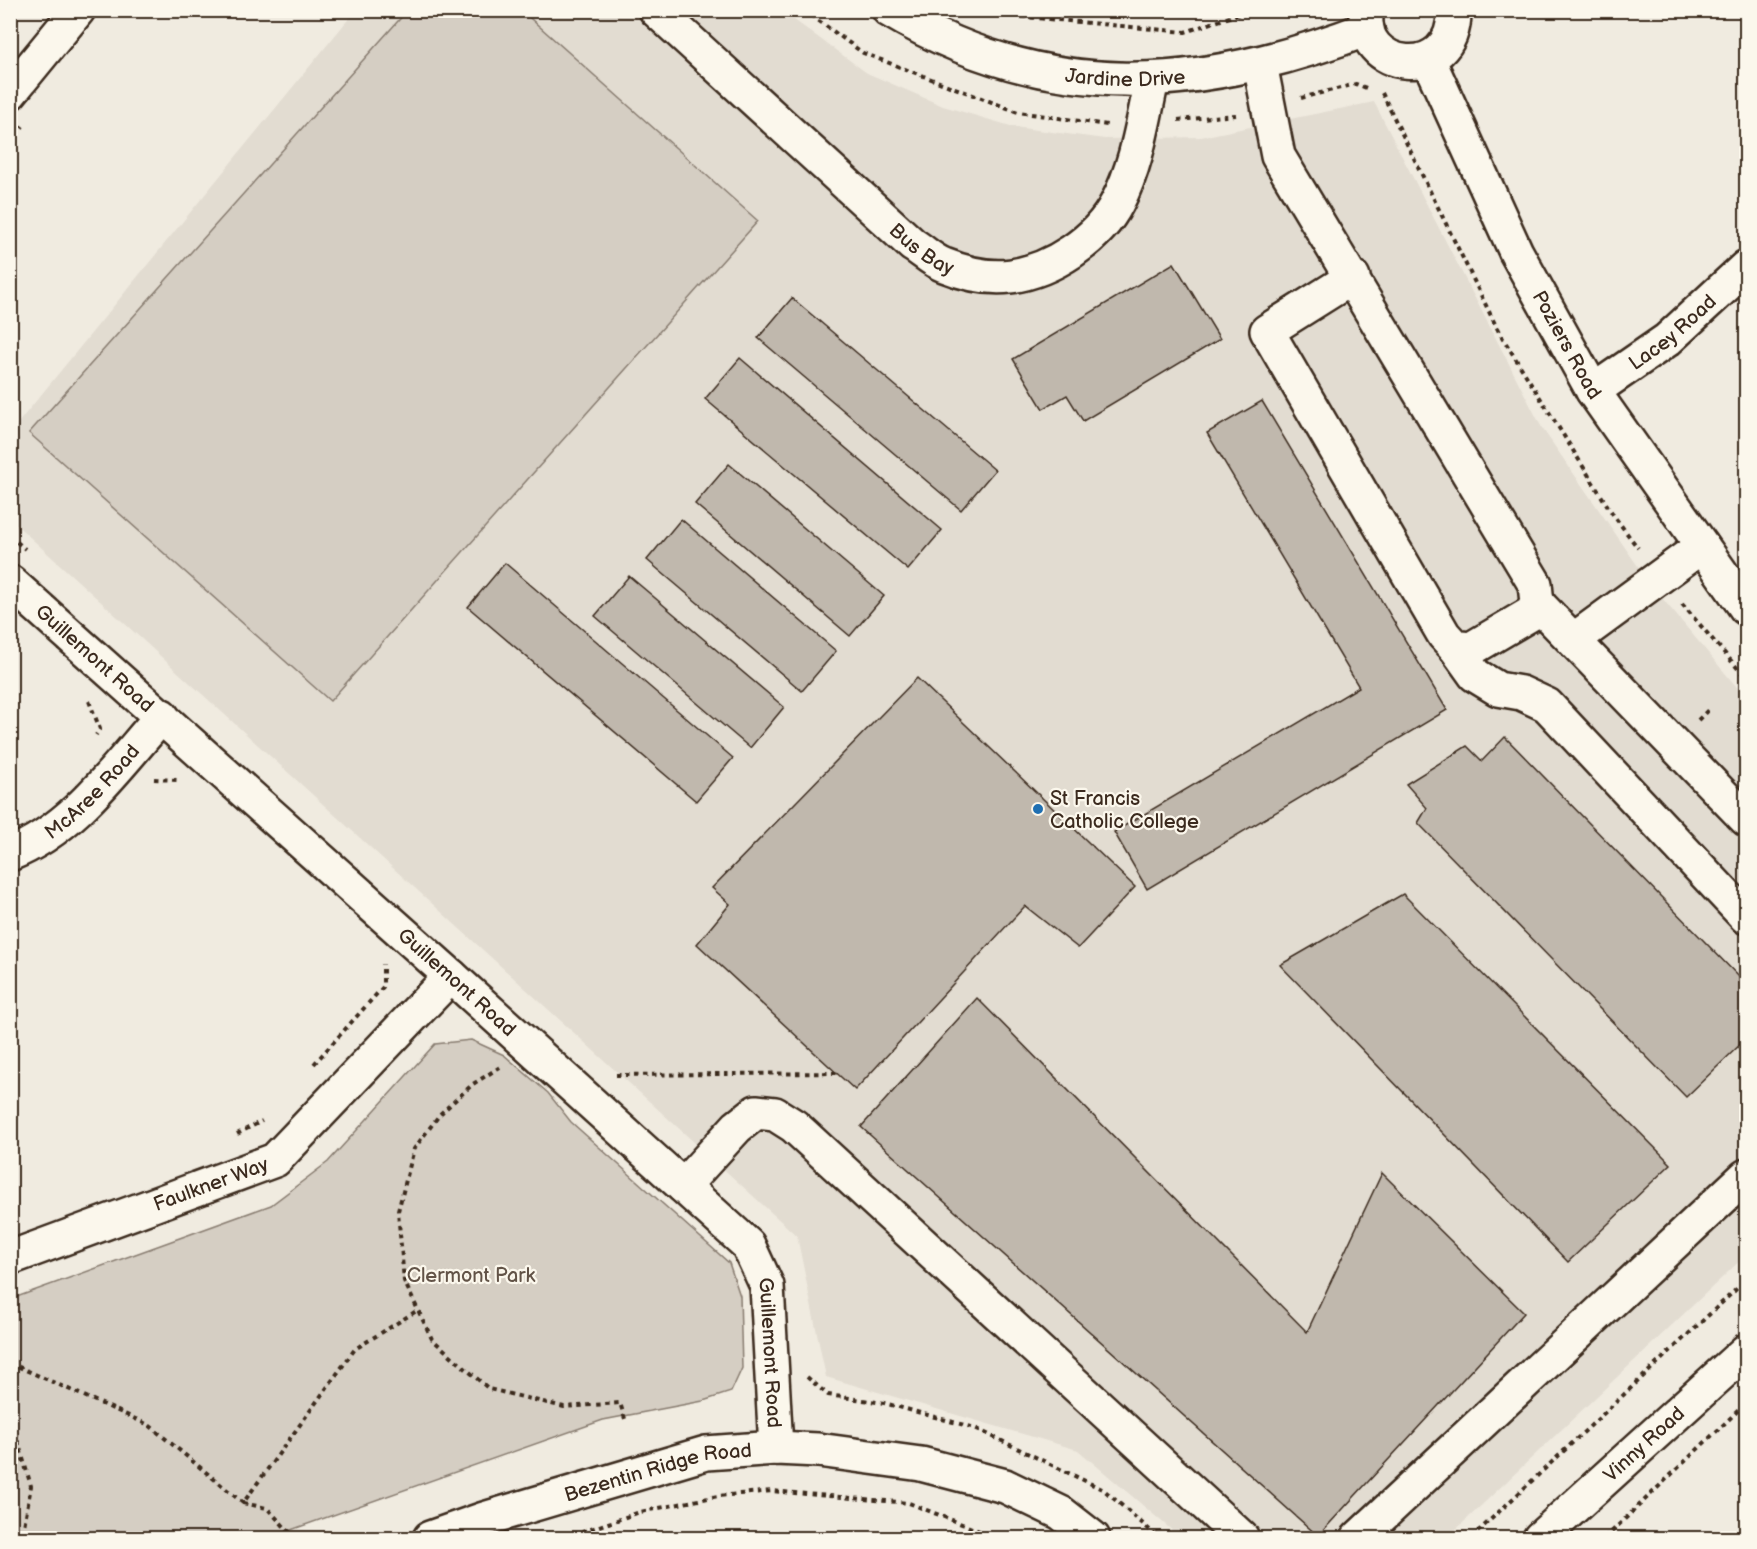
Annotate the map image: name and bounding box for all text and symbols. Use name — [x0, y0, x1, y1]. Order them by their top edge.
street label: Jardine Drive — [1064, 64, 1186, 92]
street label: Bus Bay — [884, 218, 957, 281]
street label: Poziers Road — [1527, 287, 1606, 404]
street label: Lacey Road — [1625, 290, 1721, 376]
street label: Guillemont Road — [30, 600, 159, 718]
street label: McAree Road — [40, 740, 145, 845]
place label: St Francis Catholic College — [1050, 787, 1199, 834]
marker: St Francis Catholic College — [1031, 802, 1045, 816]
street label: Guillemont Road — [393, 923, 521, 1042]
street label: Faulkner Way — [150, 1153, 272, 1217]
park label: Clermont Park — [407, 1264, 535, 1288]
street label: Guillemont Road — [752, 1274, 786, 1429]
street label: Vinny Road — [1599, 1402, 1690, 1488]
street label: Bezentin Ridge Road — [562, 1439, 753, 1507]

